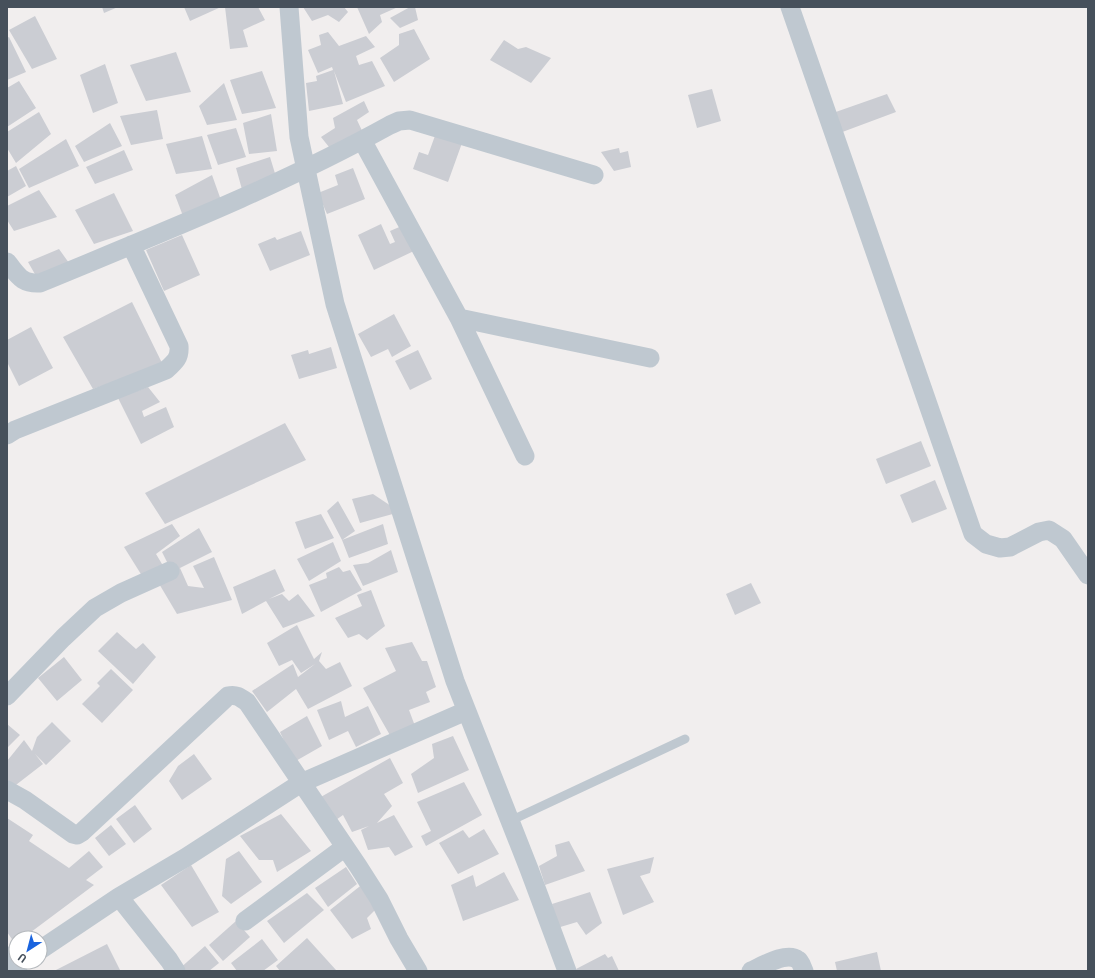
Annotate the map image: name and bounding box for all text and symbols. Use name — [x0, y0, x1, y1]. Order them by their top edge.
north arrow — [8, 930, 48, 970]
text: U — [16, 950, 29, 965]

